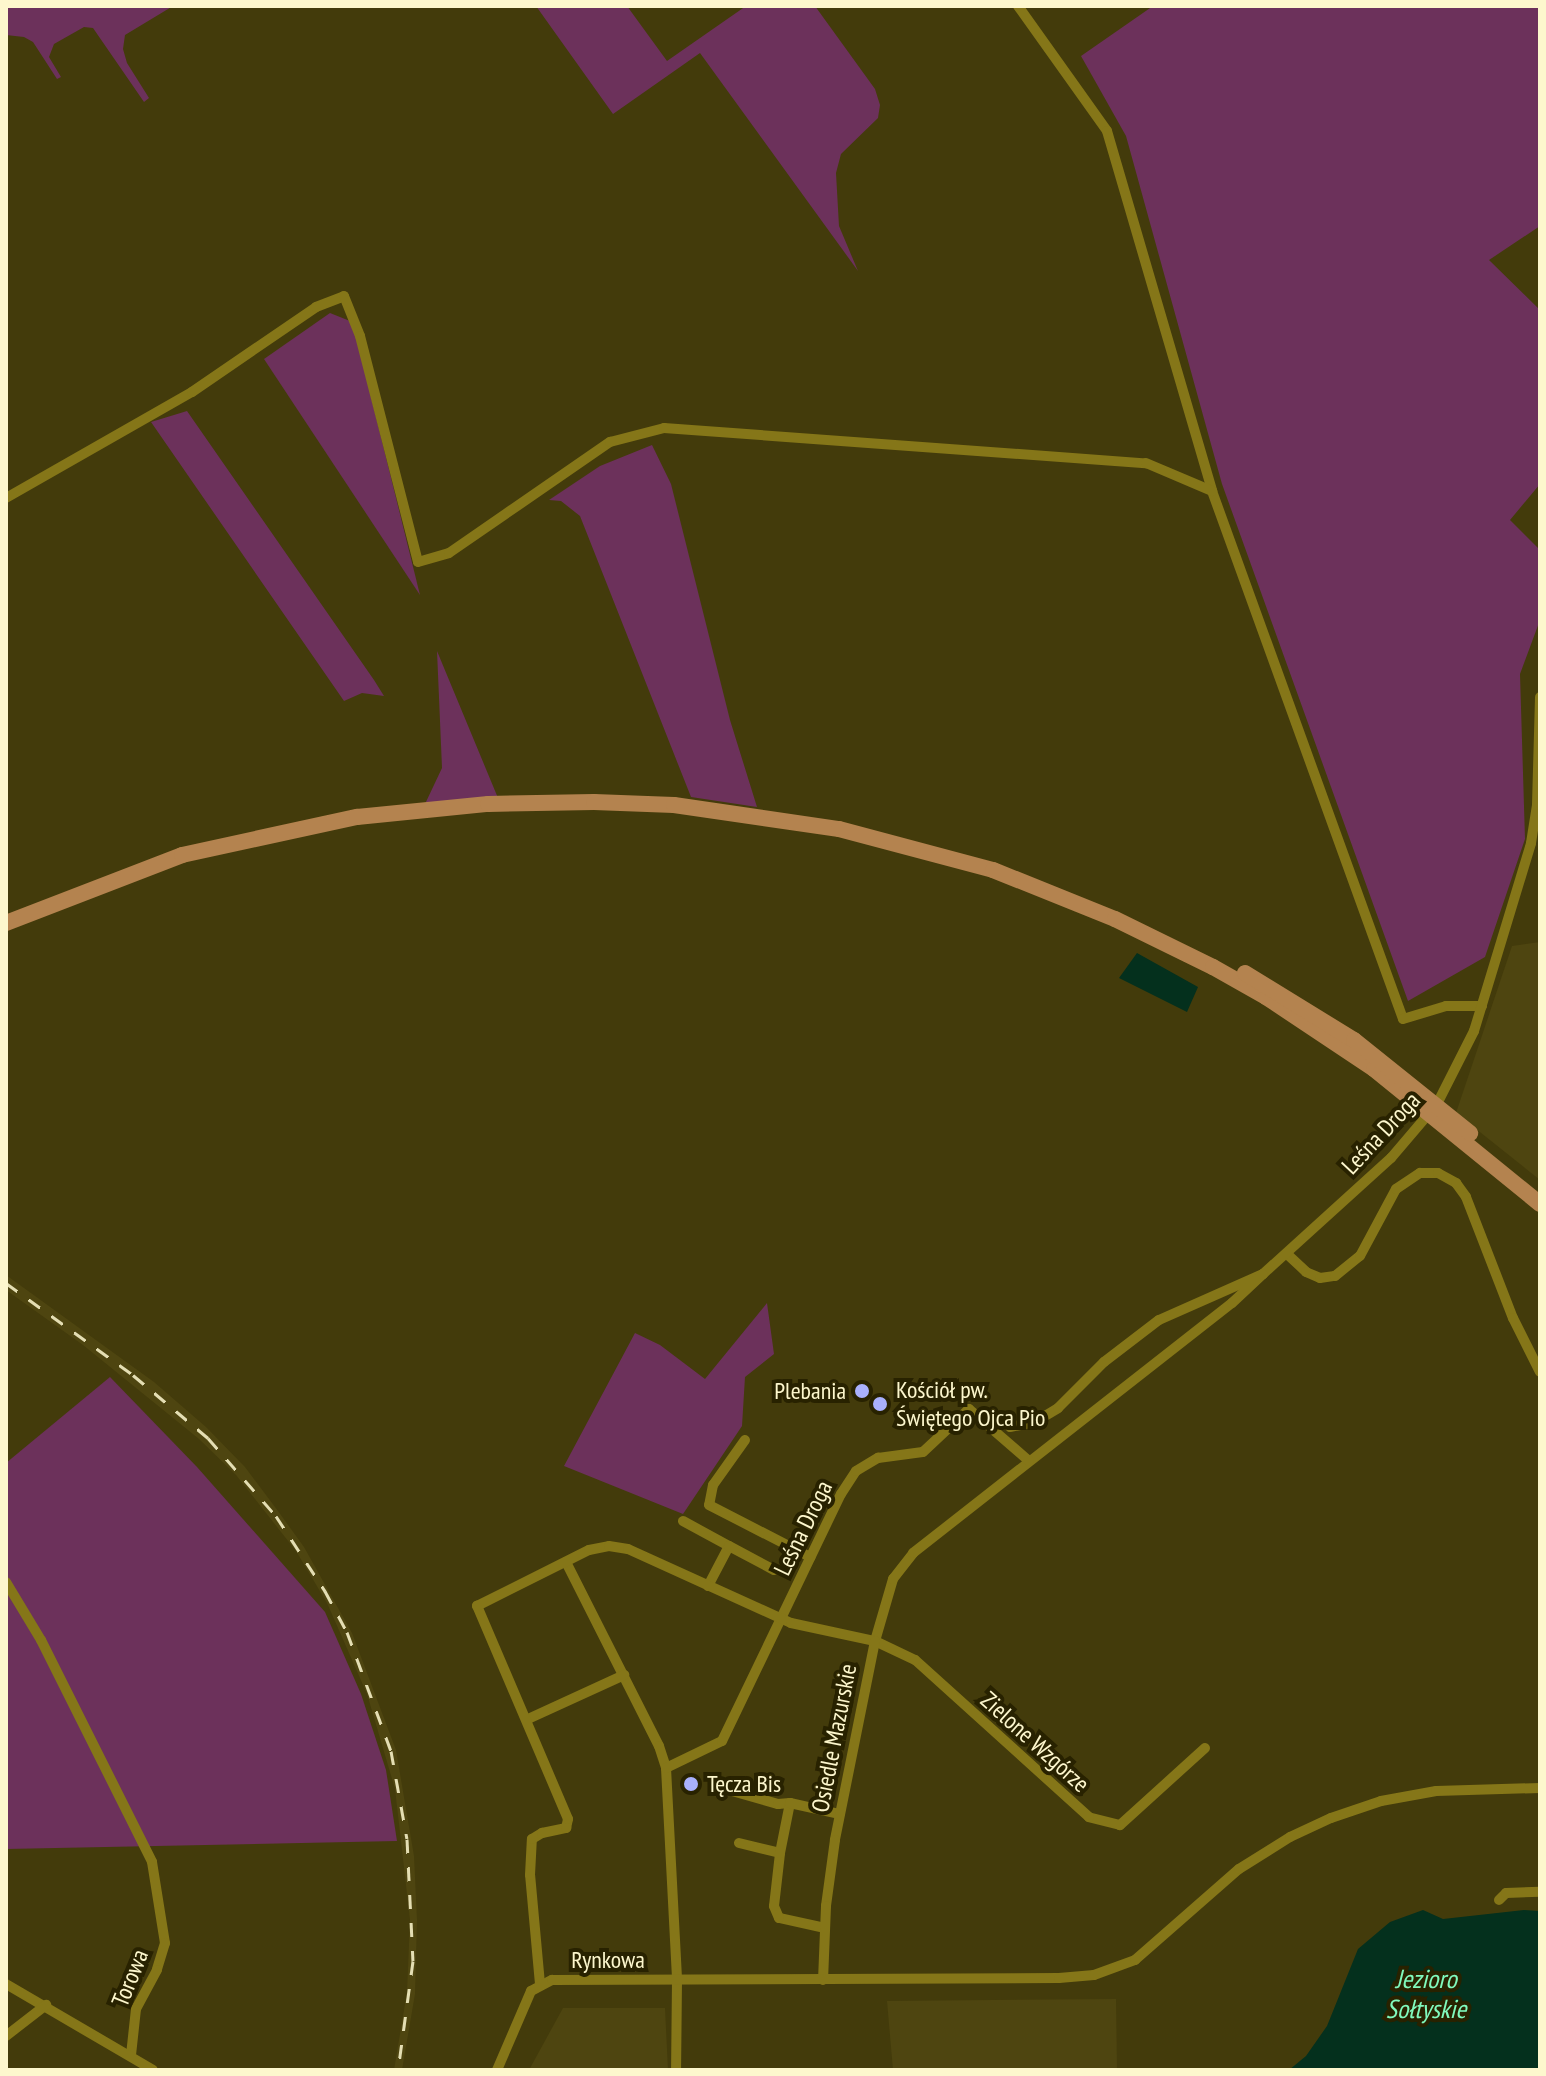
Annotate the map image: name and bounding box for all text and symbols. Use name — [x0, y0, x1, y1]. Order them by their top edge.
street label: Leśna Droga — [1336, 1086, 1426, 1180]
place label: Kościół pw. Świętego Ojca Pio — [896, 1376, 1045, 1432]
place label: Plebania — [774, 1377, 846, 1405]
marker: Plebania — [853, 1382, 871, 1400]
marker: Kościół pw. Świętego Ojca Pio — [871, 1395, 889, 1413]
street label: Leśna Droga — [768, 1476, 838, 1580]
street label: Osiedle Mazurskie — [806, 1661, 862, 1815]
street label: Zielone Wzgórze — [975, 1686, 1095, 1798]
place label: Tęcza Bis — [707, 1770, 781, 1798]
marker: Tęcza Bis — [682, 1775, 700, 1793]
street label: Torowa — [106, 1945, 154, 2011]
street label: Rynkowa — [571, 1946, 645, 1974]
water label: Jezioro Sołtyskie — [1386, 1963, 1466, 2024]

